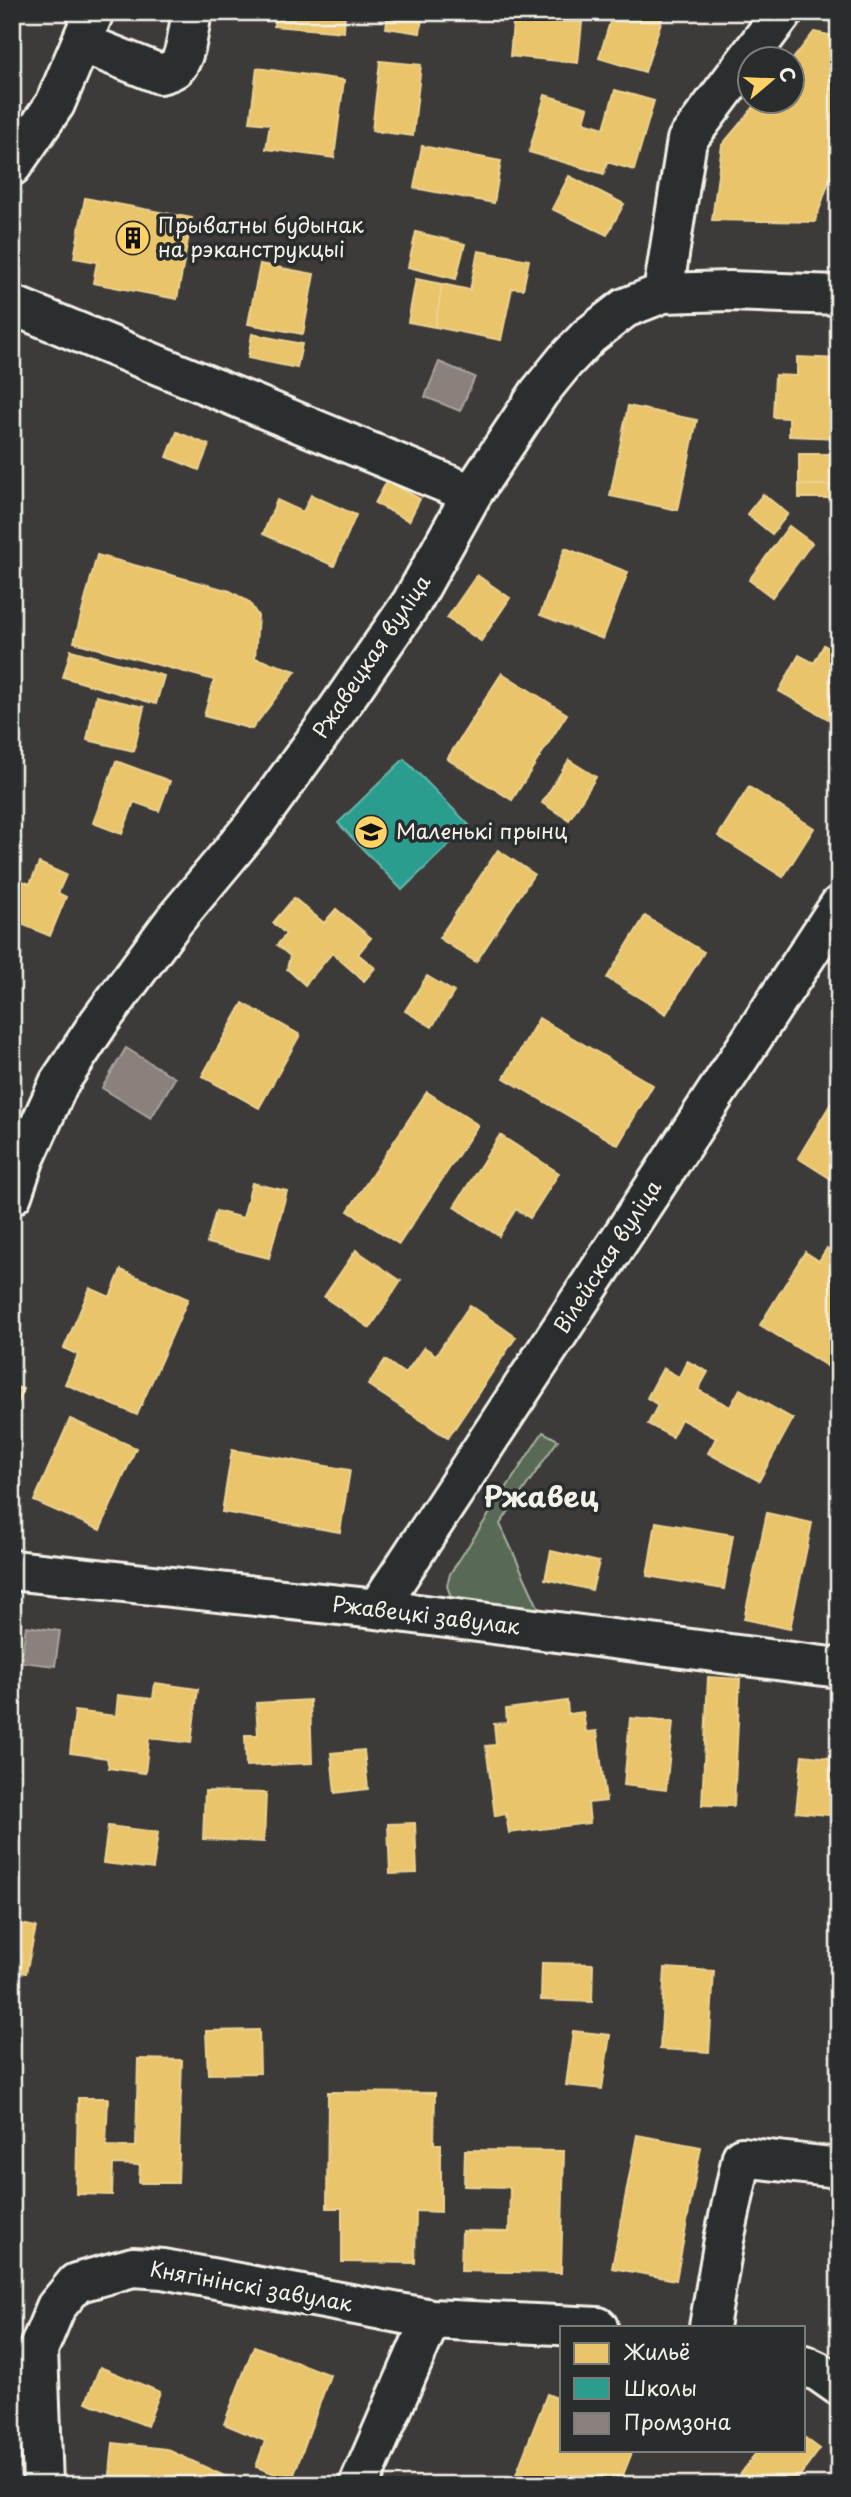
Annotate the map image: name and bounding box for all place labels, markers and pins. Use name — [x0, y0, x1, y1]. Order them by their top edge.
place label: Прыватны будынак на рэканструкцыі — [158, 208, 364, 264]
building icon: Прыватны будынак на рэканструкцыі — [114, 219, 152, 257]
school or university icon: Маленькі прынц — [352, 813, 390, 851]
place label: Маленькі прынц — [396, 814, 568, 846]

